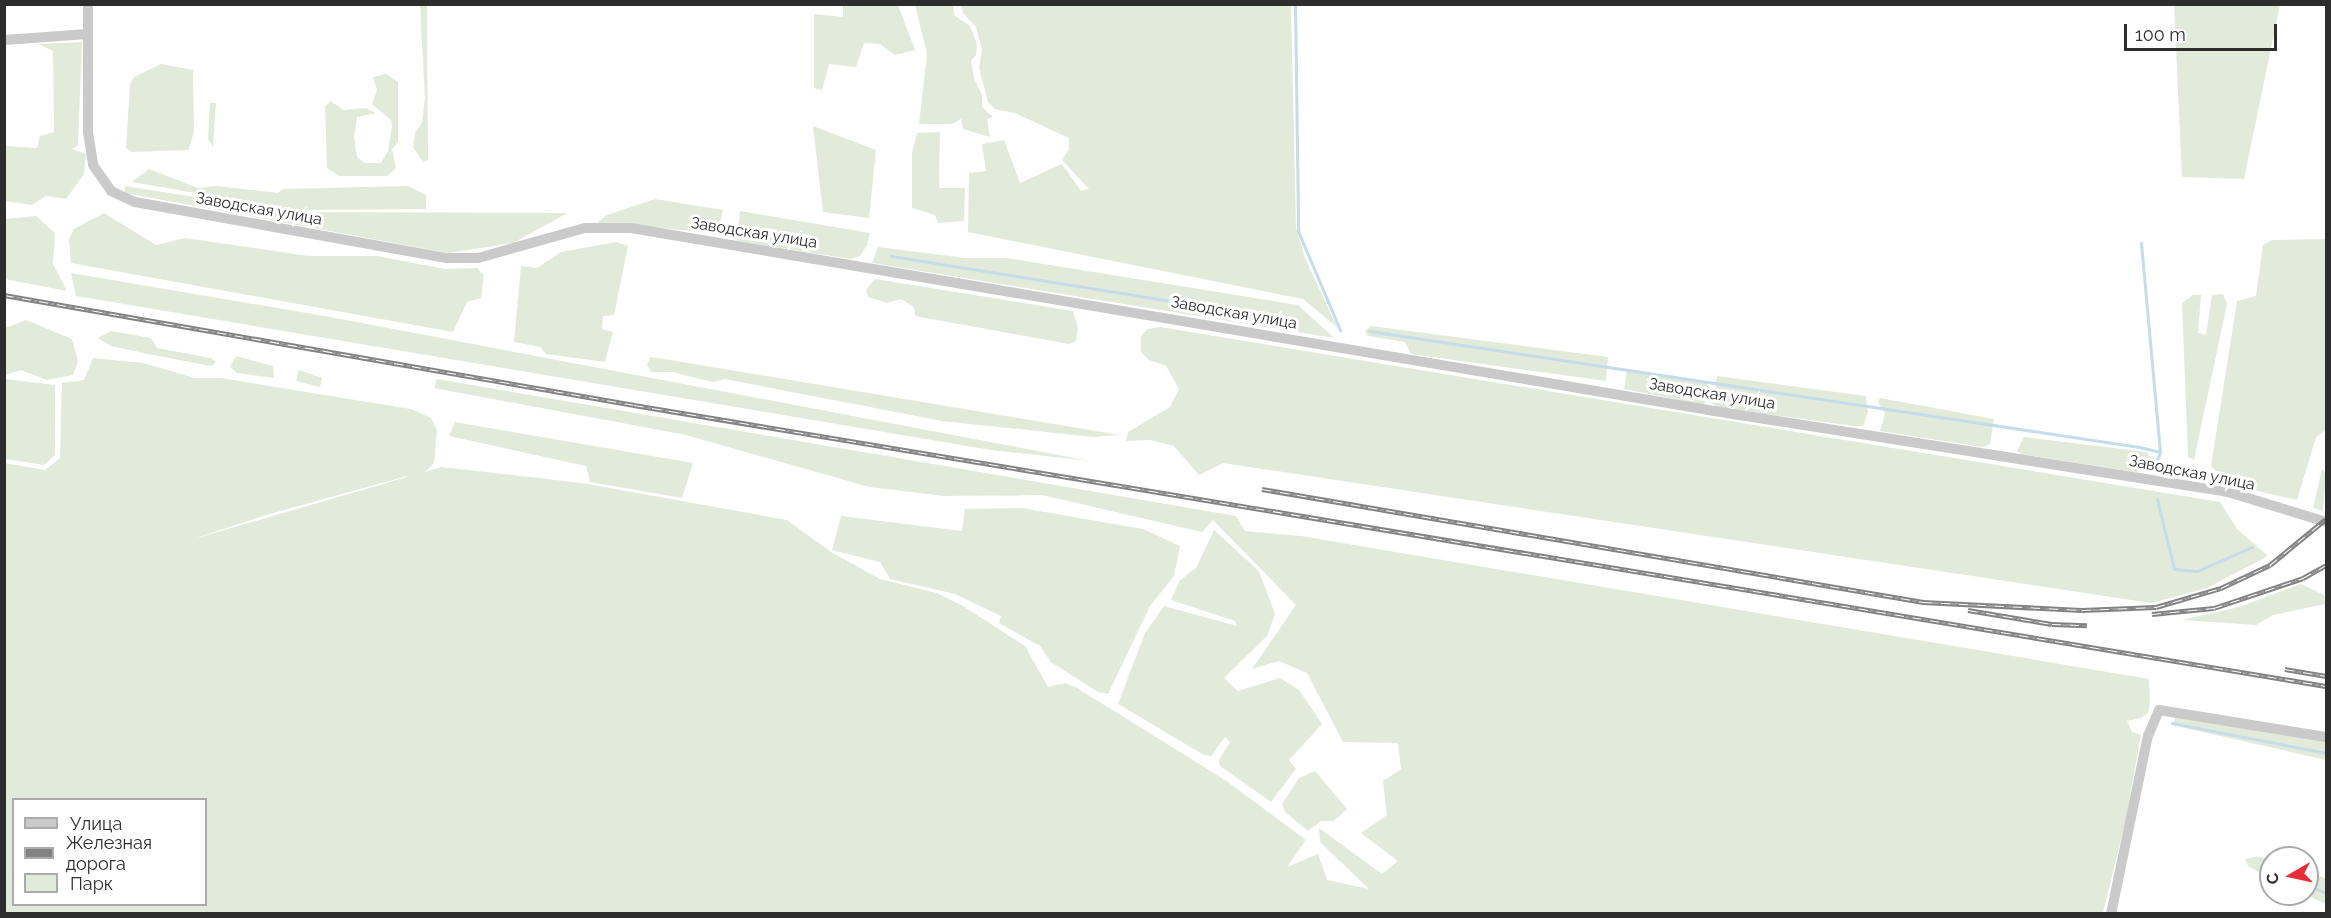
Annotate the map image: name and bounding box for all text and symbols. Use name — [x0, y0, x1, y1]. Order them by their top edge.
scale bar — [2127, 12, 2280, 50]
text: 100 m — [2135, 24, 2186, 45]
street label: Заводская улица — [194, 188, 324, 230]
street label: Заводская улица — [689, 213, 819, 253]
street label: Заводская улица — [1169, 292, 1299, 334]
street label: Заводская улица — [1647, 374, 1777, 414]
street label: Заводская улица — [2127, 451, 2257, 495]
legend — [12, 798, 207, 906]
text: Улица — [70, 813, 122, 834]
text: Железная дорога — [66, 832, 152, 874]
north arrow — [2259, 846, 2319, 906]
text: С — [2262, 872, 2283, 885]
text: Парк — [70, 873, 113, 894]

